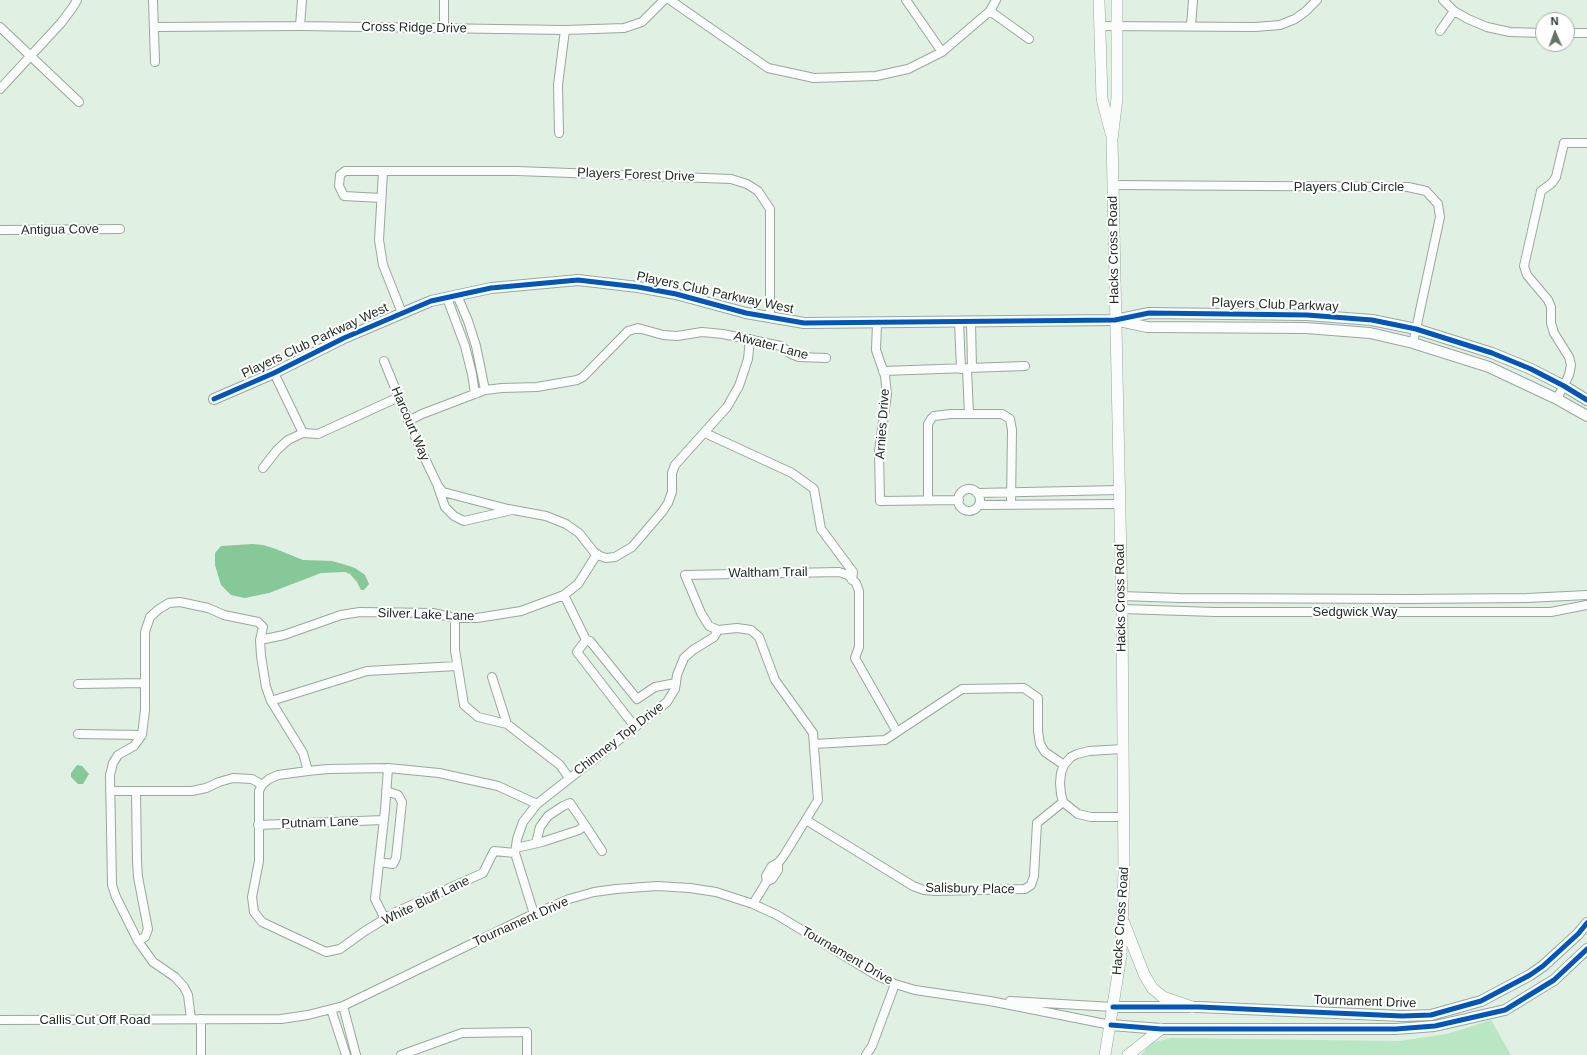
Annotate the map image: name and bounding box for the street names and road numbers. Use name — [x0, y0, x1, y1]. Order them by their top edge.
street label: Cross Ridge Drive — [361, 19, 467, 37]
street label: Players Forest Drive — [577, 165, 695, 185]
street label: Players Club Circle — [1294, 179, 1404, 195]
street label: Hacks Cross Road — [1105, 196, 1123, 304]
street label: Antigua Cove — [21, 222, 99, 238]
street label: Players Club Parkway West — [635, 269, 795, 317]
street label: Players Club Parkway — [1211, 295, 1339, 315]
street label: Players Club Parkway West — [239, 300, 391, 382]
street label: Atwater Lane — [732, 329, 810, 363]
street label: Harcourt Way — [387, 385, 433, 463]
street label: Arnies Drive — [873, 388, 893, 460]
street label: Hacks Cross Road — [1112, 544, 1130, 652]
street label: Waltham Trail — [728, 565, 808, 581]
street label: Sedgwick Way — [1313, 604, 1397, 620]
street label: Silver Lake Lane — [377, 606, 475, 624]
street label: Chimney Top Drive — [571, 699, 667, 779]
street label: Putnam Lane — [281, 814, 359, 832]
street label: Hacks Cross Road — [1109, 866, 1133, 976]
street label: White Bluff Lane — [380, 873, 472, 929]
street label: Salisbury Place — [925, 880, 1015, 898]
street label: Tournament Drive — [471, 894, 571, 950]
street label: Tournament Drive — [799, 924, 895, 988]
street label: Tournament Drive — [1313, 992, 1417, 1012]
street label: Callis Cut Off Road — [39, 1012, 151, 1028]

